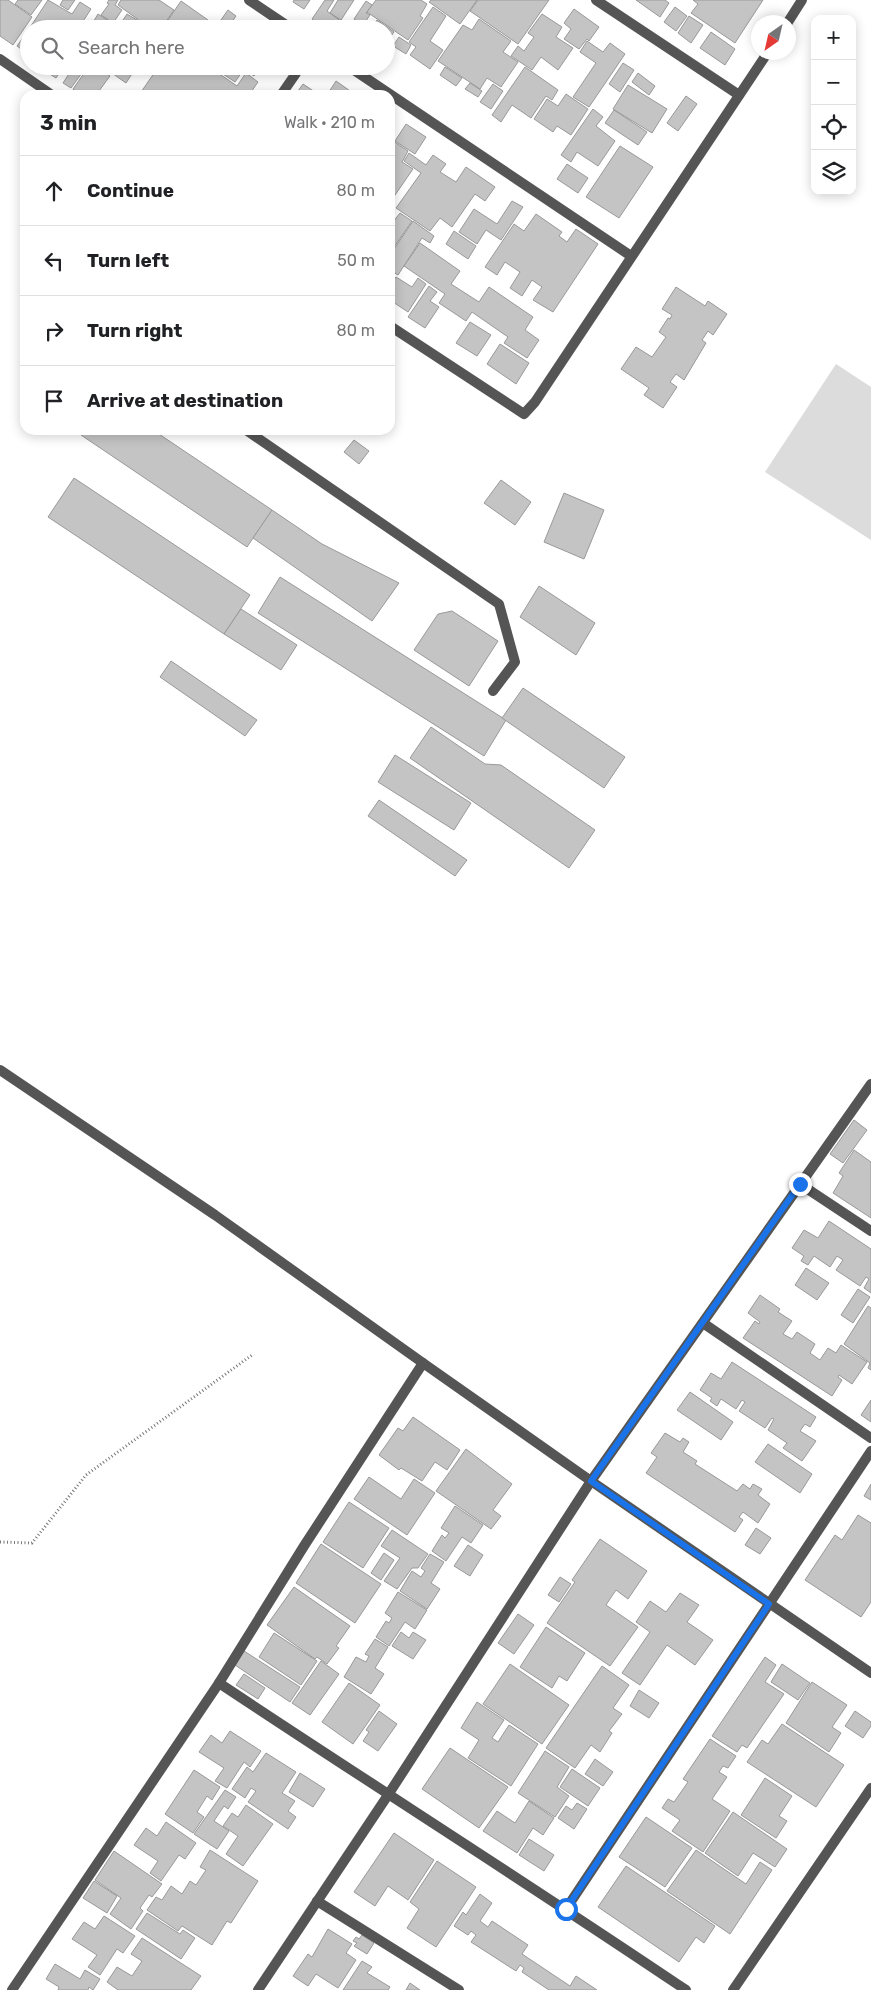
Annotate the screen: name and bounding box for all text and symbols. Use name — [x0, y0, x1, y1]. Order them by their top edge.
north arrow — [751, 15, 796, 60]
map controls — [811, 15, 856, 195]
button: + — [811, 15, 856, 60]
search box — [20, 20, 395, 75]
icon: search — [38, 34, 66, 62]
text: Search here — [78, 36, 185, 59]
button: − — [811, 60, 856, 105]
button: locate — [811, 105, 856, 150]
text: 3 min — [40, 110, 97, 135]
text: Walk · 210 m — [284, 113, 375, 132]
button: layers — [811, 150, 856, 195]
icon: ahead — [40, 177, 68, 205]
text: Continue — [87, 179, 174, 202]
text: 80 m — [337, 181, 375, 200]
icon: left — [40, 247, 68, 275]
text: Turn left — [87, 249, 169, 272]
text: 50 m — [337, 251, 375, 270]
icon: right — [40, 317, 68, 345]
text: Turn right — [87, 319, 182, 342]
text: 80 m — [337, 321, 375, 340]
icon: arrive — [40, 387, 68, 415]
text: Arrive at destination — [87, 389, 283, 412]
route end — [789, 1173, 812, 1196]
route start — [555, 1898, 578, 1921]

